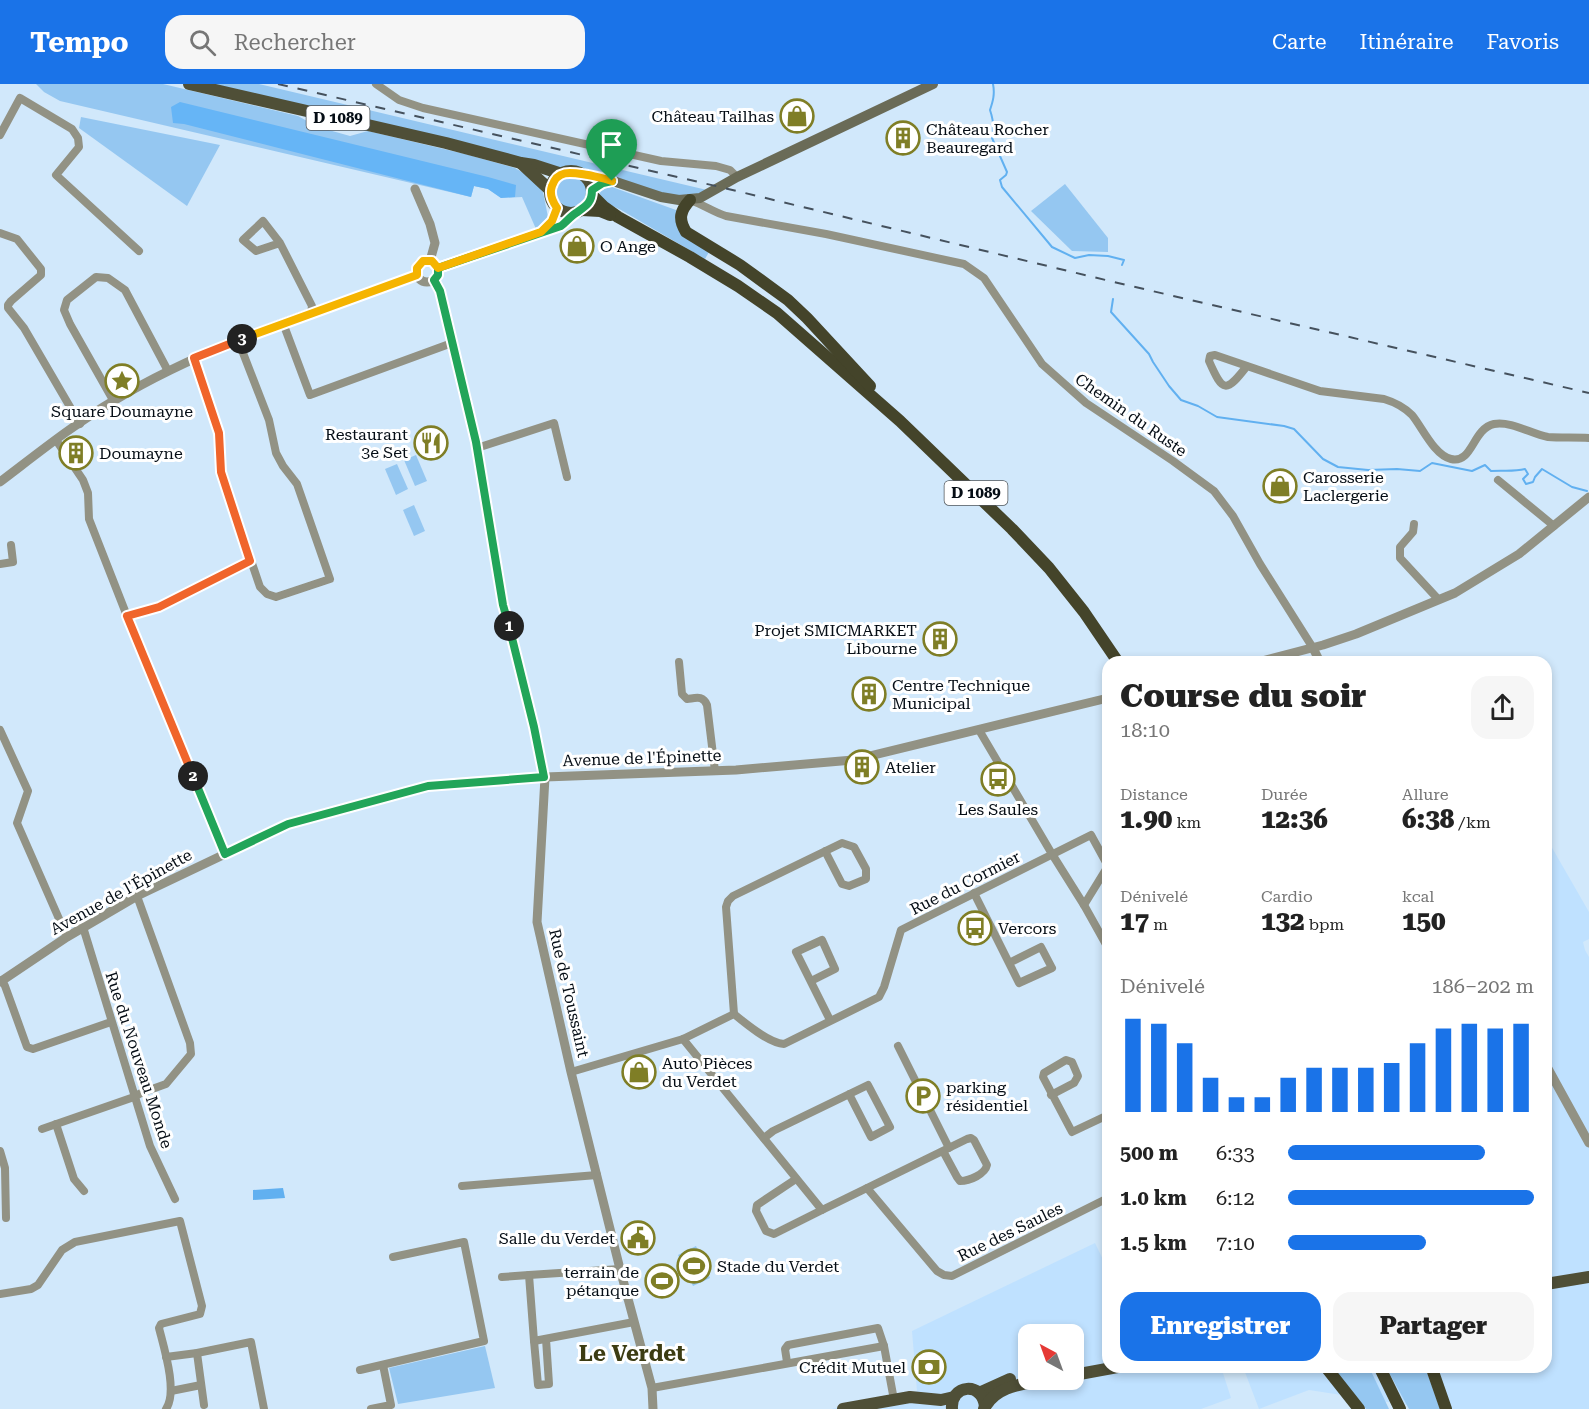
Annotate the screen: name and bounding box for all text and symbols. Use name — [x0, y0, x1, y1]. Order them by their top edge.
search box — [165, 15, 585, 69]
text: Tempo — [30, 26, 129, 59]
icon: search — [186, 26, 219, 59]
text: Rechercher — [234, 30, 356, 55]
text: Carte — [1272, 30, 1327, 54]
text: Itinéraire — [1360, 30, 1454, 54]
text: Favoris — [1487, 30, 1559, 54]
shop icon: Château Tailhas — [779, 98, 815, 134]
road number: D 1089 — [306, 106, 370, 130]
place label: Château Tailhas — [652, 107, 774, 126]
pin — [586, 119, 637, 181]
building icon: Château Rocher Beauregard — [885, 120, 921, 156]
place label: Château Rocher Beauregard — [926, 120, 1049, 157]
icon: arrive — [595, 128, 628, 161]
shop icon: O Ange — [559, 228, 595, 264]
place label: O Ange — [600, 237, 656, 256]
pin: 3 — [227, 324, 257, 354]
text: 3 — [238, 329, 246, 348]
place icon: Square Doumayne — [104, 363, 140, 399]
street label: Chemin du Ruste — [1072, 369, 1191, 461]
place label: Square Doumayne — [51, 402, 193, 421]
place label: Restaurant 3e Set — [325, 425, 408, 462]
restaurant icon: Restaurant 3e Set — [413, 425, 449, 461]
building icon: Doumayne — [58, 435, 94, 471]
place label: Doumayne — [99, 444, 183, 463]
shop icon: Carosserie Laclergerie — [1262, 468, 1298, 504]
place label: Carosserie Laclergerie — [1303, 468, 1389, 505]
road number: D 1089 — [944, 481, 1008, 505]
pin: 1 — [494, 611, 524, 641]
text: 1 — [505, 616, 513, 635]
place label: Projet SMICMARKET Libourne — [754, 621, 917, 658]
building icon: Projet SMICMARKET Libourne — [922, 621, 958, 657]
building icon: Centre Technique Municipal — [851, 676, 887, 712]
place label: Centre Technique Municipal — [892, 676, 1030, 713]
text: Course du soir — [1120, 676, 1367, 715]
button: share — [1471, 676, 1534, 739]
text: 18:10 — [1120, 718, 1170, 742]
street label: Avenue de l'Épinette — [562, 746, 722, 770]
building icon: Atelier — [844, 749, 880, 785]
place label: Atelier — [885, 758, 936, 777]
pin: 2 — [178, 761, 208, 791]
bus stop icon: Les Saules — [980, 761, 1016, 797]
text: 2 — [189, 766, 197, 785]
text: Distance — [1120, 785, 1188, 804]
text: Durée — [1261, 785, 1307, 804]
text: Allure — [1402, 785, 1449, 804]
place label: Les Saules — [958, 800, 1039, 819]
text: 1.90 — [1120, 804, 1172, 834]
text: 12:36 — [1261, 804, 1328, 834]
text: 6:38 — [1402, 804, 1454, 834]
text: km — [1172, 813, 1201, 832]
text: /km — [1454, 813, 1491, 832]
street label: Avenue de l'Épinette — [47, 845, 195, 939]
street label: Rue du Cormier — [907, 847, 1024, 919]
text: Dénivelé — [1120, 887, 1188, 906]
text: Cardio — [1261, 887, 1313, 906]
text: kcal — [1402, 887, 1434, 906]
text: 17 — [1120, 906, 1149, 936]
text: 132 — [1261, 906, 1305, 936]
text: 150 — [1402, 906, 1446, 936]
bus stop icon: Vercors — [957, 910, 993, 946]
text: m — [1149, 915, 1168, 934]
text: bpm — [1305, 915, 1344, 934]
place label: Vercors — [998, 919, 1057, 938]
street label: Rue de Toussaint — [545, 927, 593, 1059]
street label: Rue du Nouveau Monde — [101, 969, 177, 1151]
text: Dénivelé — [1120, 974, 1205, 998]
text: 186–202 m — [1431, 974, 1534, 998]
shop icon: Auto Pièces du Verdet — [621, 1054, 657, 1090]
place label: Auto Pièces du Verdet — [662, 1054, 753, 1091]
parking icon: parking résidentiel — [905, 1078, 941, 1114]
place label: parking résidentiel — [946, 1078, 1028, 1115]
text: 500 m — [1120, 1141, 1178, 1165]
text: 6:33 — [1216, 1141, 1255, 1165]
text: 1.0 km — [1120, 1186, 1187, 1210]
text: 6:12 — [1216, 1186, 1255, 1210]
street label: Rue des Saules — [954, 1198, 1066, 1266]
public building icon: Salle du Verdet — [620, 1220, 656, 1256]
place label: Salle du Verdet — [499, 1229, 615, 1248]
text: 1.5 km — [1120, 1231, 1187, 1255]
text: 7:10 — [1216, 1231, 1255, 1255]
sports icon: Stade du Verdet — [676, 1248, 712, 1284]
place label: Stade du Verdet — [717, 1257, 839, 1276]
place label: terrain de pétanque — [564, 1263, 639, 1300]
sports icon: terrain de pétanque — [644, 1263, 680, 1299]
button: Enregistrer — [1120, 1292, 1321, 1361]
button: Partager — [1333, 1292, 1534, 1361]
north arrow — [1018, 1324, 1084, 1390]
map controls — [1018, 1324, 1084, 1390]
district label: Le Verdet — [579, 1341, 685, 1366]
bank icon: Crédit Mutuel — [911, 1349, 947, 1385]
place label: Crédit Mutuel — [799, 1358, 906, 1377]

